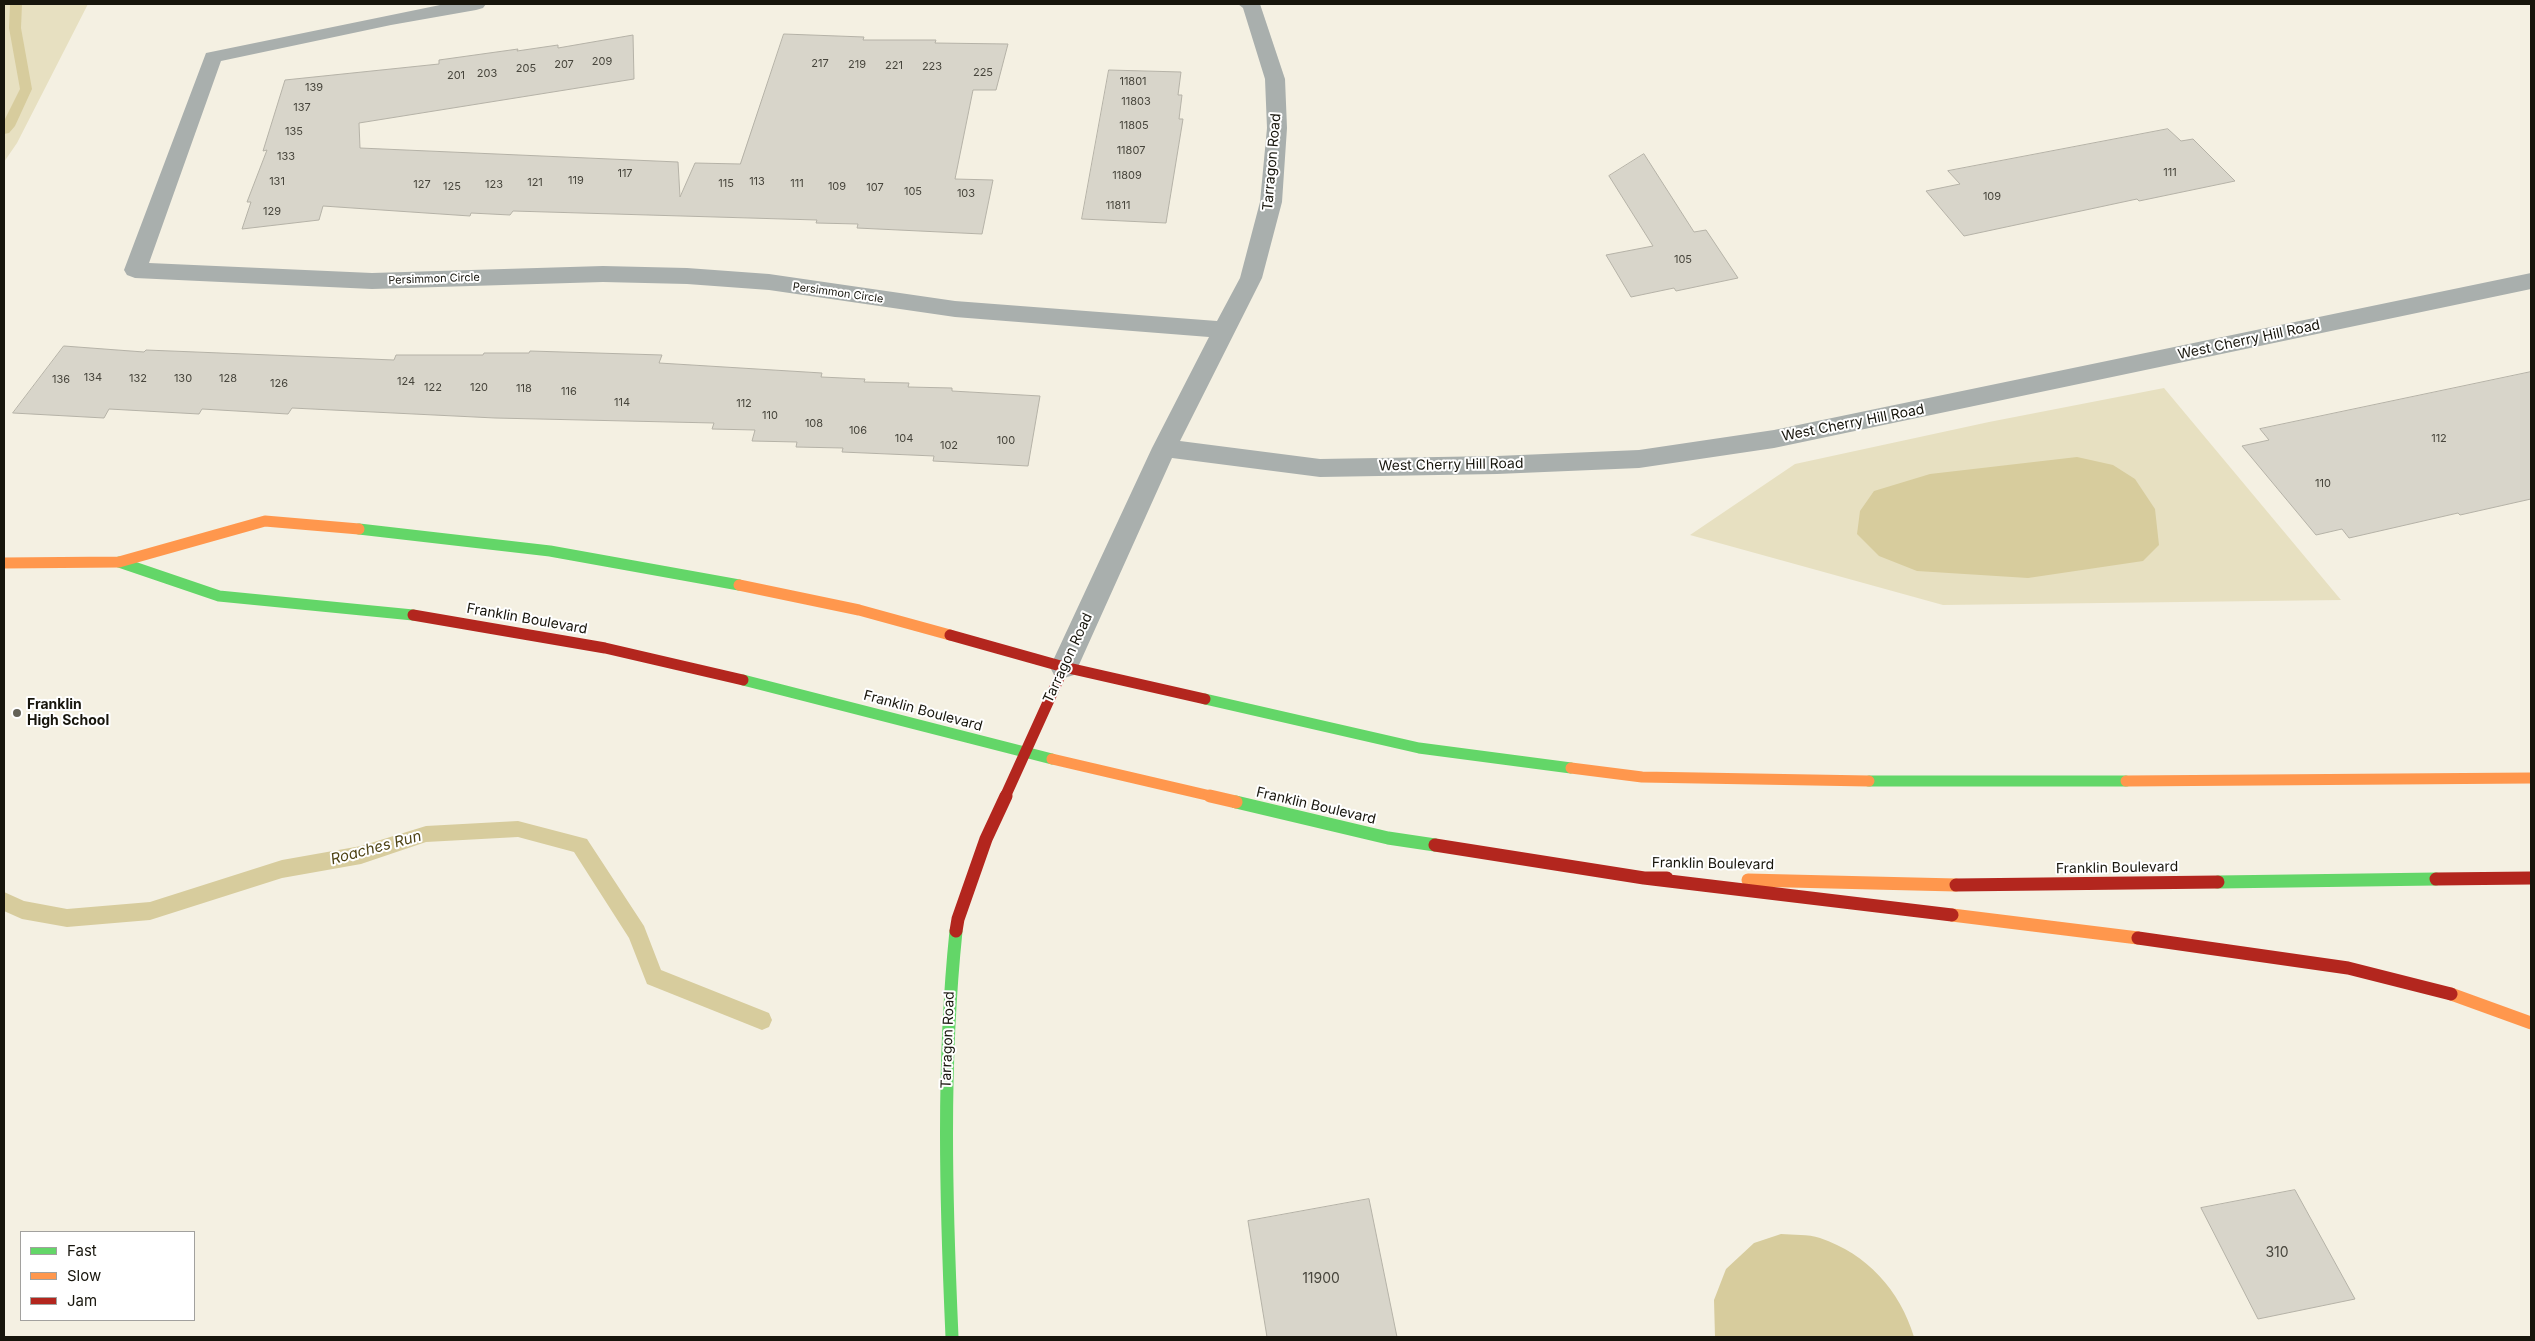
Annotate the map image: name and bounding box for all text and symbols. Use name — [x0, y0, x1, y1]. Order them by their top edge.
house number: 209 — [592, 55, 612, 69]
house number: 217 — [811, 57, 829, 71]
house number: 207 — [554, 58, 574, 72]
house number: 219 — [848, 58, 866, 72]
house number: 221 — [885, 59, 903, 73]
house number: 223 — [922, 60, 942, 74]
house number: 205 — [516, 62, 536, 76]
house number: 225 — [973, 66, 993, 80]
house number: 203 — [477, 67, 497, 81]
house number: 201 — [447, 69, 465, 83]
house number: 11801 — [1119, 75, 1147, 89]
house number: 139 — [305, 81, 323, 95]
house number: 11803 — [1121, 95, 1151, 109]
house number: 137 — [293, 101, 311, 115]
street label: Tarragon Road — [1259, 113, 1285, 211]
house number: 11805 — [1119, 119, 1149, 133]
house number: 135 — [285, 125, 303, 139]
house number: 11807 — [1117, 144, 1145, 158]
house number: 133 — [277, 150, 295, 164]
house number: 111 — [2163, 166, 2177, 180]
house number: 117 — [617, 167, 633, 181]
house number: 11809 — [1112, 169, 1142, 183]
house number: 119 — [568, 174, 584, 188]
house number: 131 — [269, 175, 285, 189]
house number: 113 — [749, 175, 765, 189]
house number: 121 — [527, 176, 543, 190]
house number: 115 — [718, 177, 734, 191]
house number: 111 — [790, 177, 804, 191]
house number: 127 — [413, 178, 431, 192]
house number: 123 — [485, 178, 503, 192]
house number: 125 — [443, 180, 461, 194]
house number: 109 — [828, 180, 846, 194]
house number: 107 — [866, 181, 884, 195]
house number: 105 — [904, 185, 922, 199]
house number: 103 — [957, 187, 975, 201]
house number: 109 — [1983, 190, 2001, 204]
house number: 11811 — [1106, 199, 1130, 213]
house number: 129 — [263, 205, 281, 219]
house number: 105 — [1674, 253, 1692, 267]
street label: Persimmon Circle — [388, 271, 480, 287]
street label: Persimmon Circle — [792, 280, 884, 306]
street label: West Cherry Hill Road — [2176, 317, 2322, 363]
house number: 134 — [84, 371, 102, 385]
house number: 132 — [129, 372, 147, 386]
house number: 130 — [174, 372, 192, 386]
house number: 128 — [219, 372, 237, 386]
house number: 136 — [52, 373, 70, 387]
house number: 124 — [397, 375, 415, 389]
house number: 126 — [270, 377, 288, 391]
house number: 122 — [424, 381, 442, 395]
house number: 120 — [470, 381, 488, 395]
house number: 118 — [516, 382, 532, 396]
house number: 116 — [561, 385, 577, 399]
house number: 114 — [614, 396, 630, 410]
house number: 112 — [736, 397, 752, 411]
street label: West Cherry Hill Road — [1780, 401, 1926, 445]
house number: 110 — [762, 409, 778, 423]
house number: 108 — [805, 417, 823, 431]
house number: 106 — [849, 424, 867, 438]
house number: 104 — [895, 432, 913, 446]
house number: 112 — [2431, 432, 2447, 446]
house number: 100 — [997, 434, 1015, 448]
house number: 102 — [940, 439, 958, 453]
street label: West Cherry Hill Road — [1378, 455, 1524, 475]
house number: 110 — [2315, 477, 2331, 491]
street label: Franklin Boulevard — [465, 600, 589, 638]
street label: Tarragon Road — [1040, 610, 1096, 706]
street label: Franklin Boulevard — [862, 687, 984, 735]
place label: Franklin High School — [27, 697, 109, 730]
marker: Franklin High School — [11, 707, 23, 719]
street label: Franklin Boulevard — [1255, 784, 1377, 828]
water label: Roaches Run — [329, 827, 423, 869]
street label: Franklin Boulevard — [1652, 855, 1774, 873]
street label: Franklin Boulevard — [2056, 859, 2178, 877]
street label: Tarragon Road — [938, 991, 958, 1089]
legend — [20, 1231, 195, 1321]
text: Fast — [67, 1241, 97, 1260]
house number: 310 — [2265, 1245, 2289, 1261]
text: Slow — [67, 1266, 101, 1285]
house number: 11900 — [1302, 1271, 1340, 1287]
text: Jam — [67, 1291, 97, 1310]

